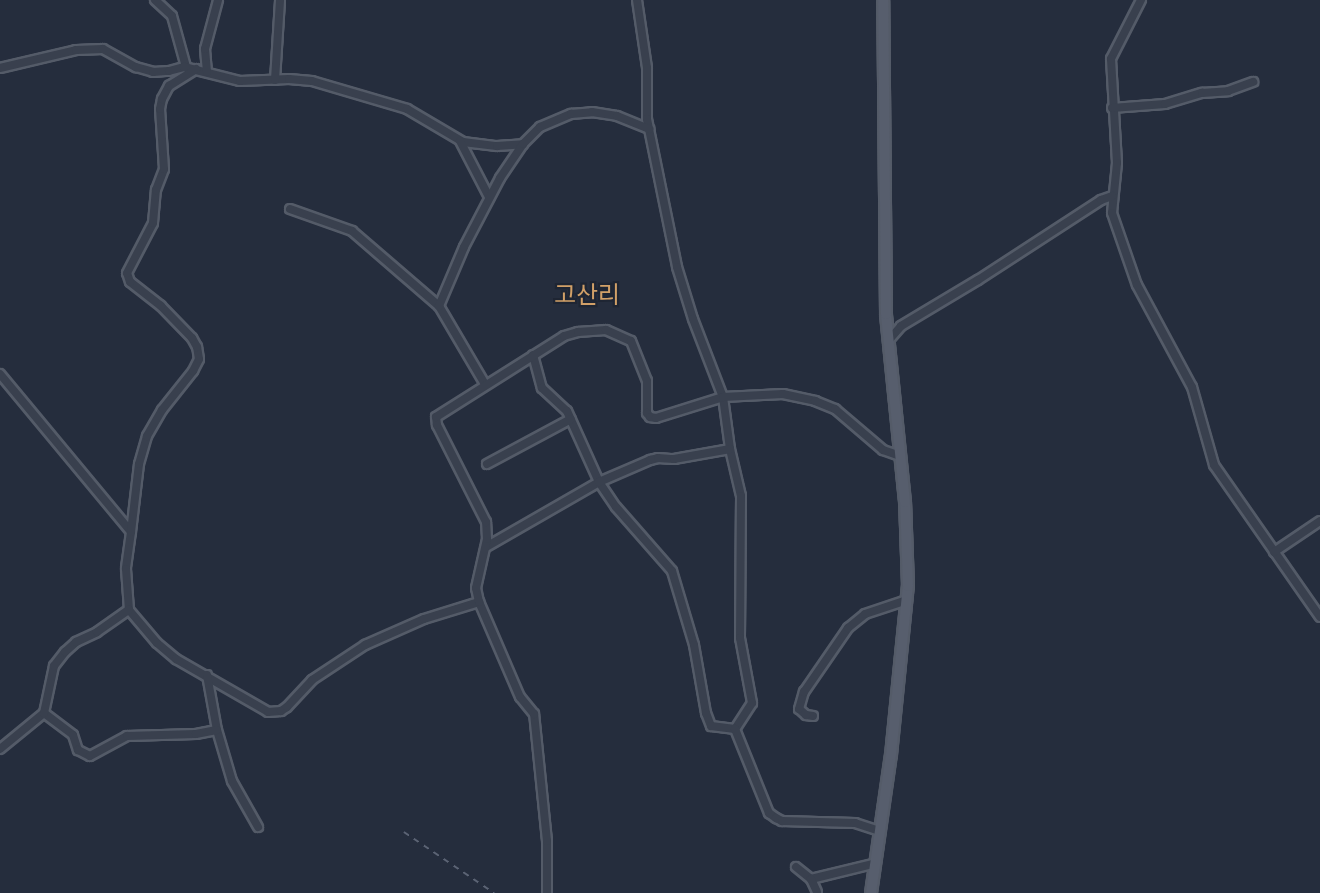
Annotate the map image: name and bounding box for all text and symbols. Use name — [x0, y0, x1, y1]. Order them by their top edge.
district label: 고산리 — [554, 281, 620, 309]

